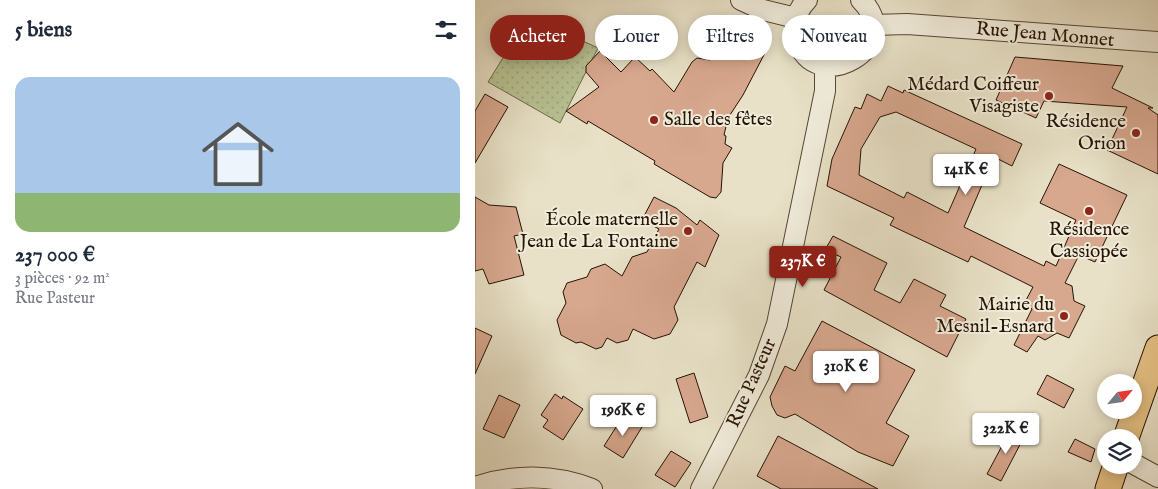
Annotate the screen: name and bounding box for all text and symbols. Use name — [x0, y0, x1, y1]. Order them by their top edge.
chip: Acheter — [490, 15, 585, 60]
chip: Louer — [595, 15, 678, 60]
chip: Filtres — [688, 15, 772, 60]
chip: Nouveau — [782, 15, 885, 60]
icon: filters — [432, 16, 460, 44]
text: 5 biens — [15, 17, 72, 44]
street label: Rue Jean Monnet — [975, 17, 1116, 53]
place label: Médard Coiffeur Visagiste — [907, 73, 1039, 119]
marker: Médard Coiffeur Visagiste — [1043, 90, 1055, 102]
place label: Salle des fêtes — [664, 108, 772, 132]
icon: home — [193, 109, 283, 199]
place label: Résidence Orion — [1045, 110, 1126, 156]
marker: Salle des fêtes — [648, 114, 660, 126]
marker: Résidence Orion — [1130, 127, 1142, 139]
pin: 141K € — [925, 154, 1007, 196]
text: 141K € — [944, 160, 988, 180]
marker: Résidence Cassiopée — [1083, 205, 1095, 217]
place label: École maternelle Jean de La Fontaine — [518, 207, 678, 254]
place label: Résidence Cassiopée — [1049, 218, 1130, 264]
marker: École maternelle Jean de La Fontaine — [682, 225, 694, 237]
text: 237 000 € — [15, 242, 95, 269]
pin: 237K € — [762, 246, 844, 288]
text: 237K € — [780, 252, 826, 272]
text: 3 pièces · 92 m² — [15, 269, 110, 289]
text: Rue Pasteur — [15, 289, 95, 309]
place label: Mairie du Mesnil-Esnard — [936, 293, 1055, 339]
marker: Mairie du Mesnil-Esnard — [1058, 310, 1070, 322]
street label: Rue Pasteur — [722, 335, 782, 431]
pin: 310K € — [805, 350, 887, 393]
text: 310K € — [824, 357, 868, 377]
north arrow — [1097, 374, 1143, 419]
map controls — [1097, 374, 1142, 474]
pin: 196K € — [582, 394, 664, 437]
text: 196K € — [601, 401, 645, 421]
pin: 322K € — [965, 412, 1047, 455]
text: 322K € — [983, 419, 1029, 439]
button: layers — [1097, 429, 1142, 474]

